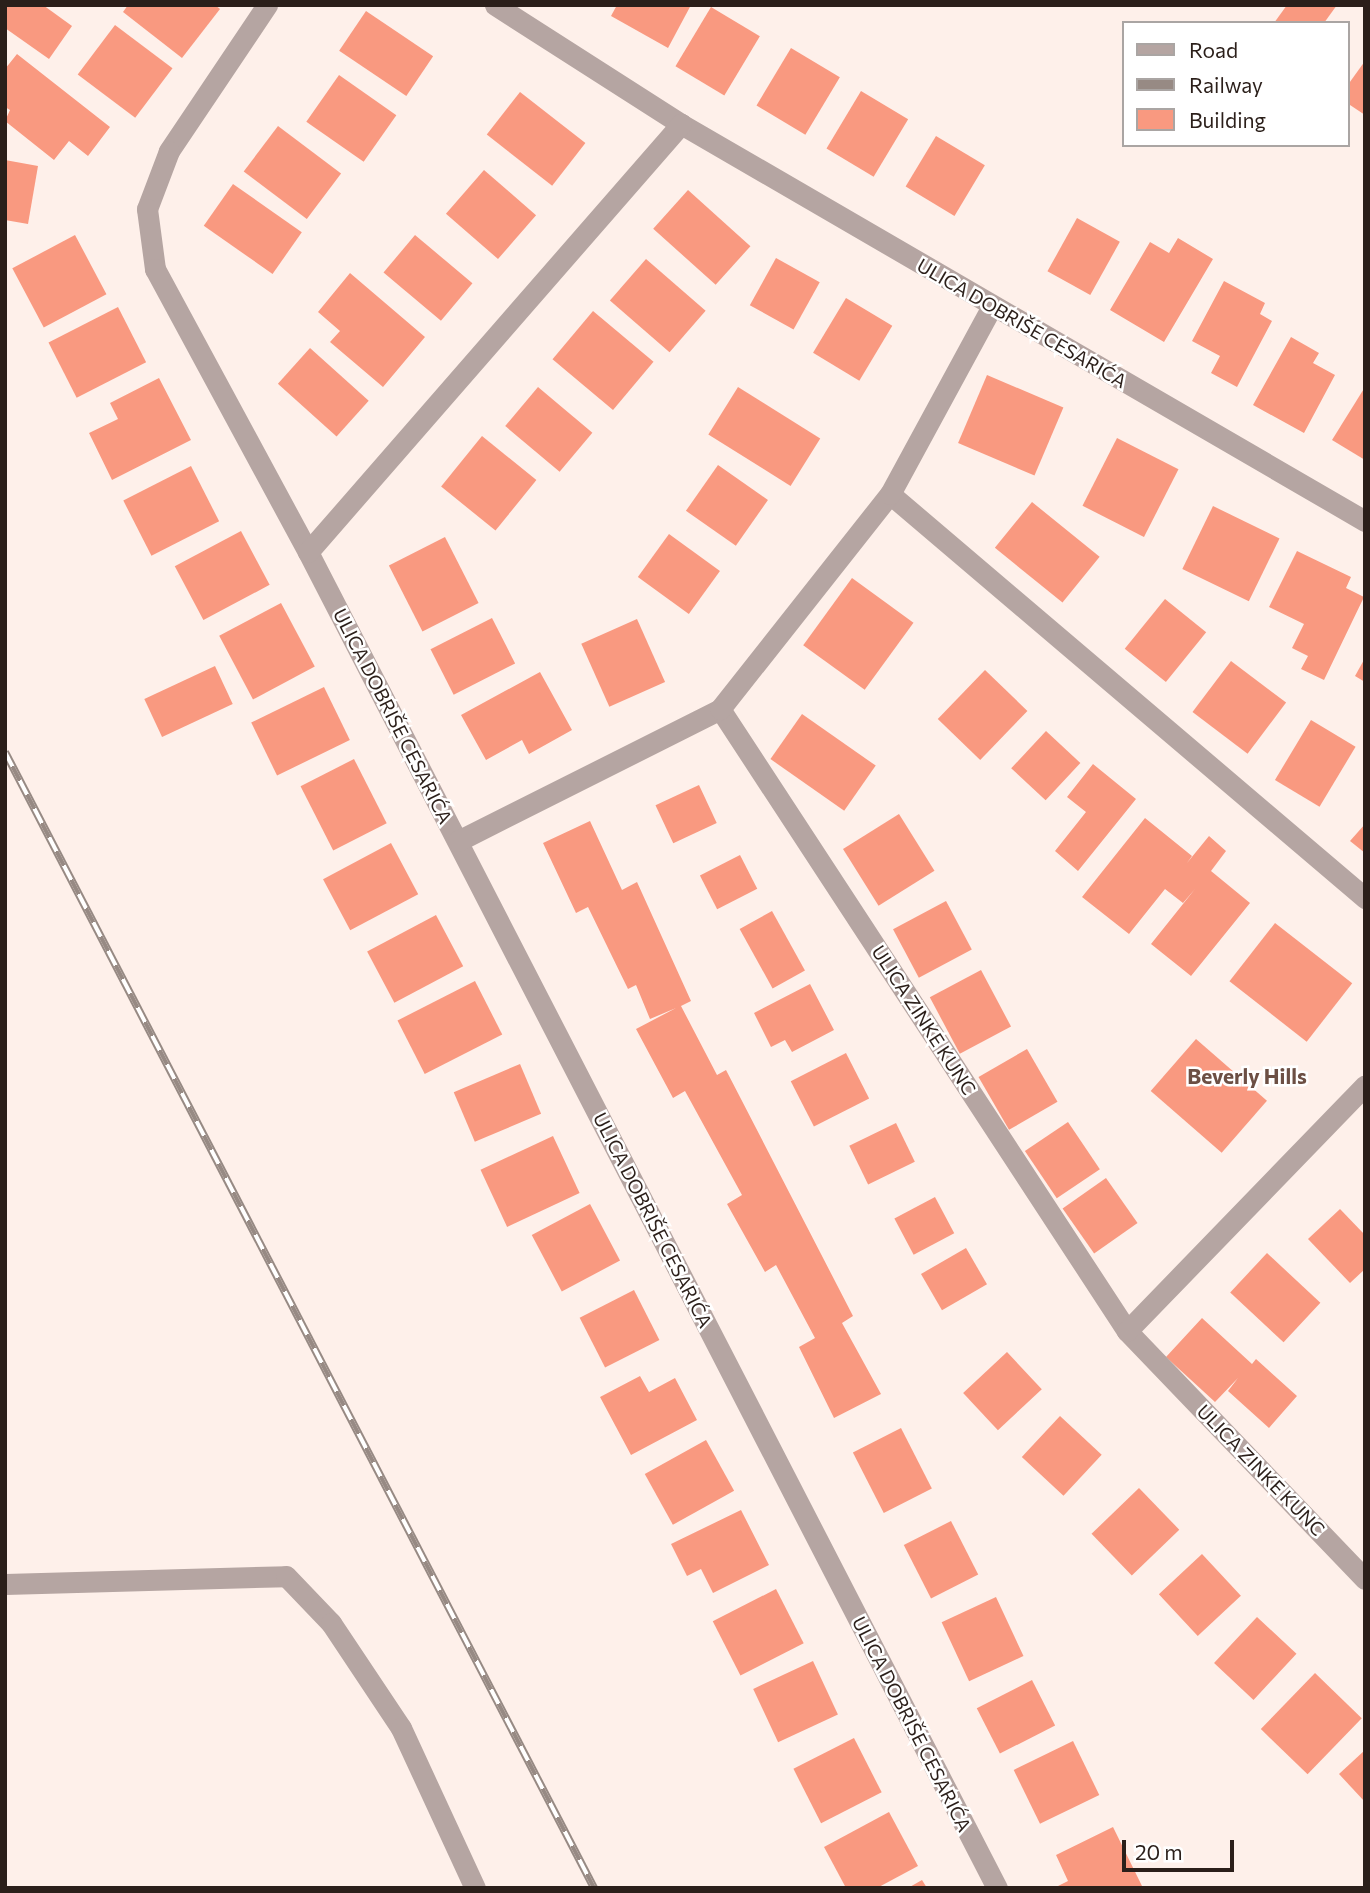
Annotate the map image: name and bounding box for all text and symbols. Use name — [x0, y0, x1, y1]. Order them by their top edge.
legend — [1122, 21, 1349, 147]
text: Road — [1189, 37, 1238, 62]
text: Railway — [1189, 72, 1263, 97]
text: Building — [1189, 107, 1266, 132]
street label: ULICA DOBRIŠE CESARIĆA — [913, 254, 1131, 392]
street label: ULICA DOBRIŠE CESARIĆA — [329, 605, 457, 827]
street label: ULICA ZINKE KUNC — [867, 941, 981, 1099]
district label: Beverly Hills — [1187, 1063, 1307, 1089]
street label: ULICA DOBRIŠE CESARIĆA — [589, 1109, 717, 1331]
street label: ULICA ZINKE KUNC — [1192, 1400, 1330, 1540]
street label: ULICA DOBRIŠE CESARIĆA — [848, 1613, 976, 1835]
scale bar — [1125, 1826, 1237, 1870]
text: 20 m — [1135, 1839, 1183, 1864]

